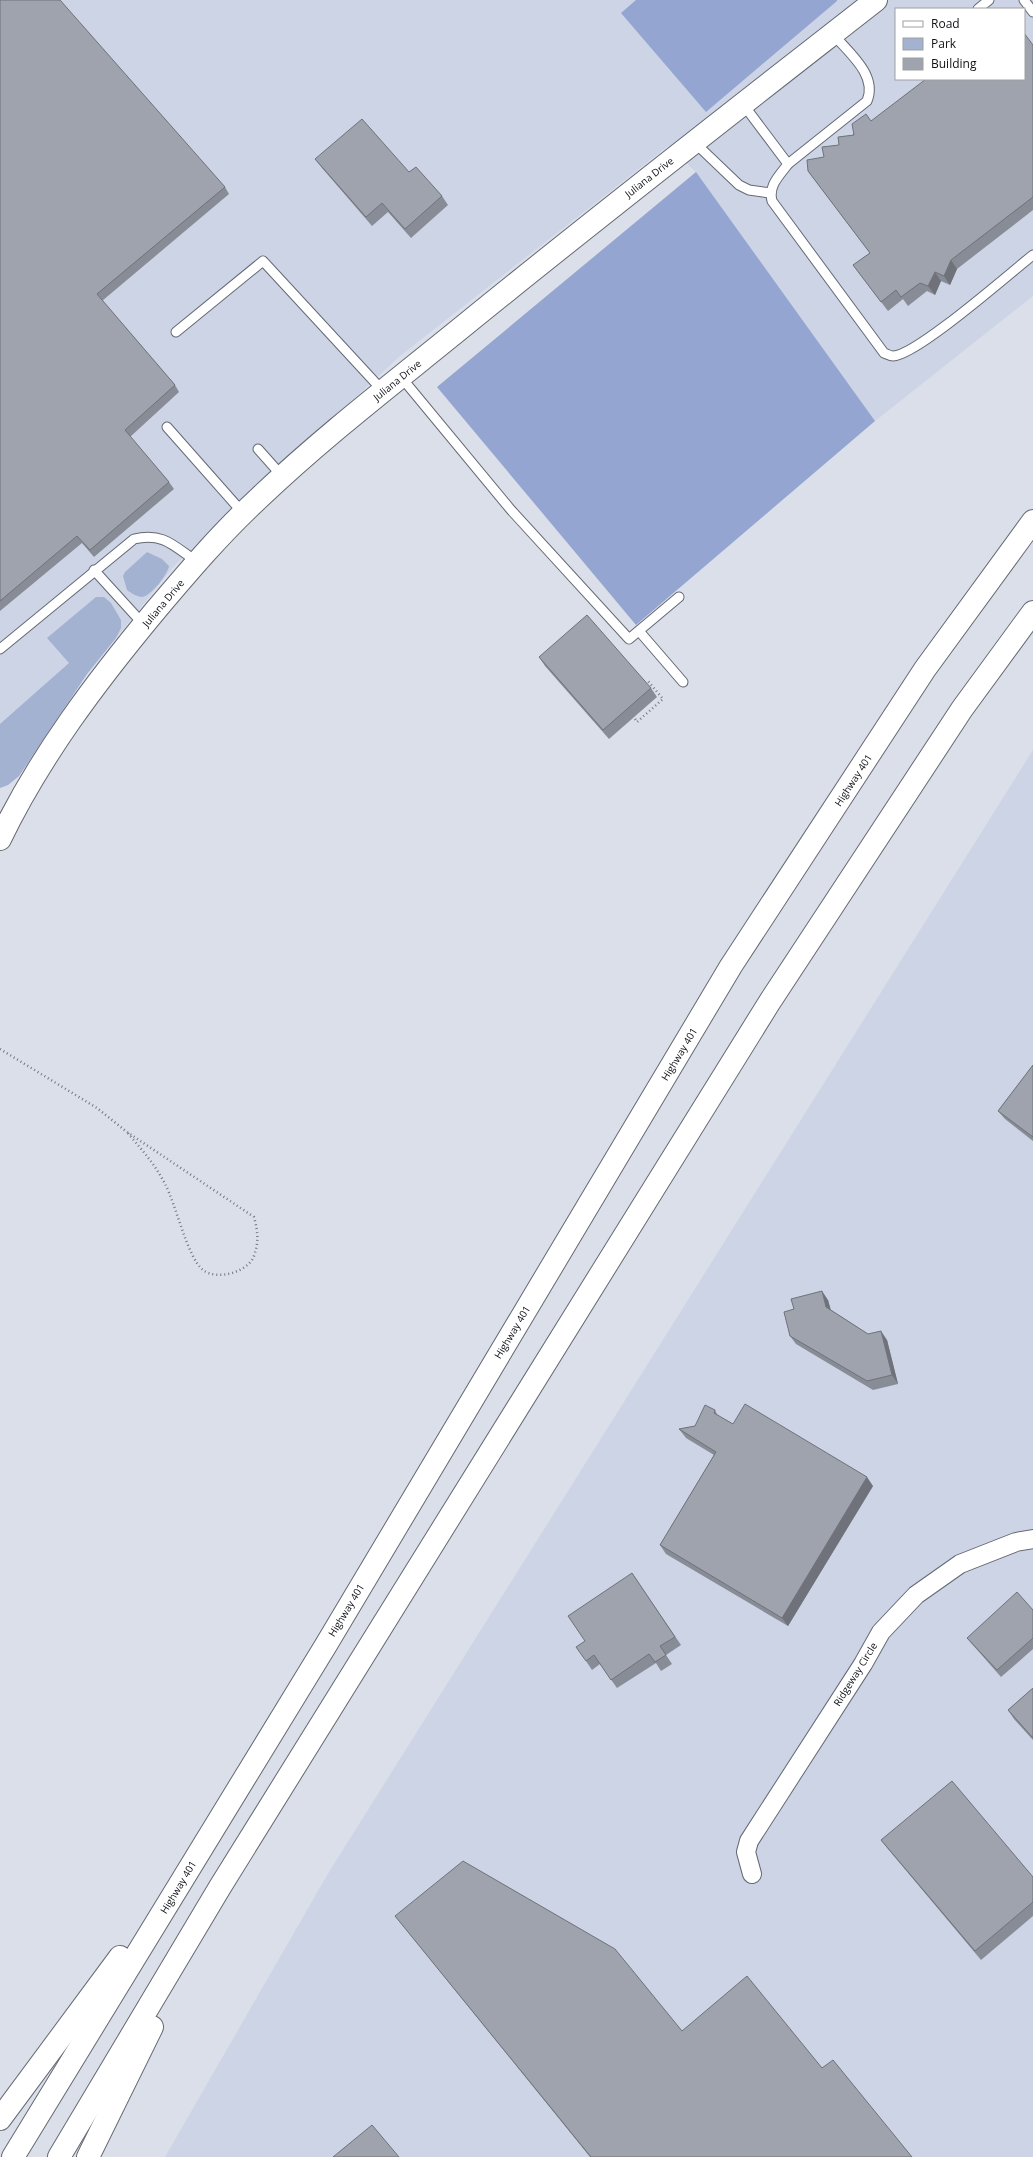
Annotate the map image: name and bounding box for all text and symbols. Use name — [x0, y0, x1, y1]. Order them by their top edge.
legend — [895, 8, 1025, 80]
text: Road — [931, 15, 960, 32]
text: Park — [931, 35, 957, 52]
text: Building — [931, 55, 977, 72]
street label: Juliana Drive — [621, 153, 677, 201]
street label: Juliana Drive — [369, 356, 424, 404]
street label: Juliana Drive — [138, 576, 187, 631]
street label: Highway 401 — [831, 751, 875, 809]
street label: Highway 401 — [658, 1025, 700, 1083]
street label: Highway 401 — [491, 1303, 533, 1361]
street label: Highway 401 — [325, 1581, 367, 1639]
street label: Ridgeway Circle — [830, 1639, 880, 1709]
street label: Highway 401 — [157, 1858, 199, 1916]

